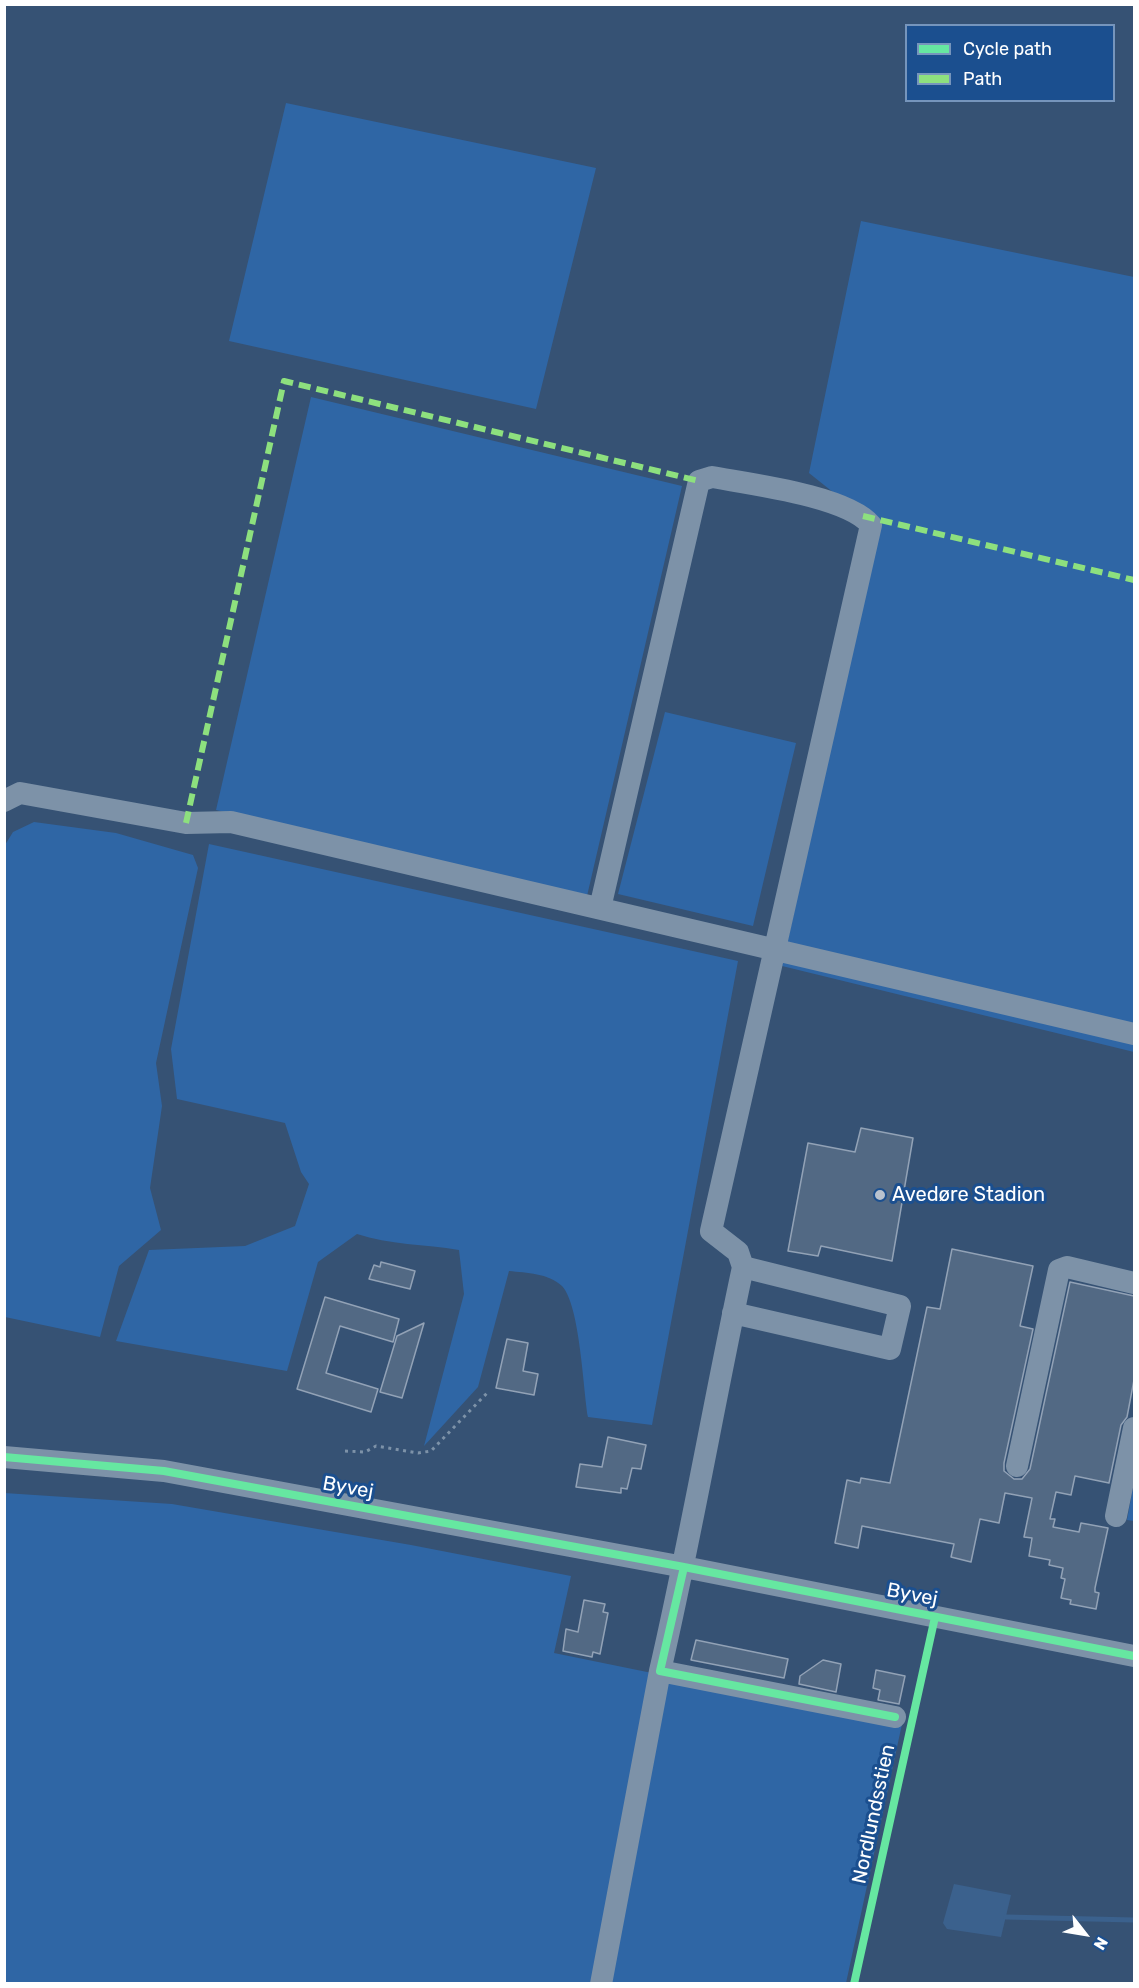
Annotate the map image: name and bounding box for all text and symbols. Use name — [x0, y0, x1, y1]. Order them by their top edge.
legend — [905, 24, 1115, 102]
text: Cycle path — [963, 38, 1052, 60]
text: Path — [963, 68, 1002, 90]
place label: Avedøre Stadion — [892, 1183, 1045, 1207]
marker: Avedøre Stadion — [873, 1188, 887, 1202]
street label: Byvej — [321, 1472, 375, 1504]
street label: Byvej — [884, 1578, 940, 1612]
street label: Nordlundsstien — [848, 1742, 900, 1886]
north arrow — [1055, 1904, 1115, 1964]
text: N — [1090, 1934, 1112, 1953]

